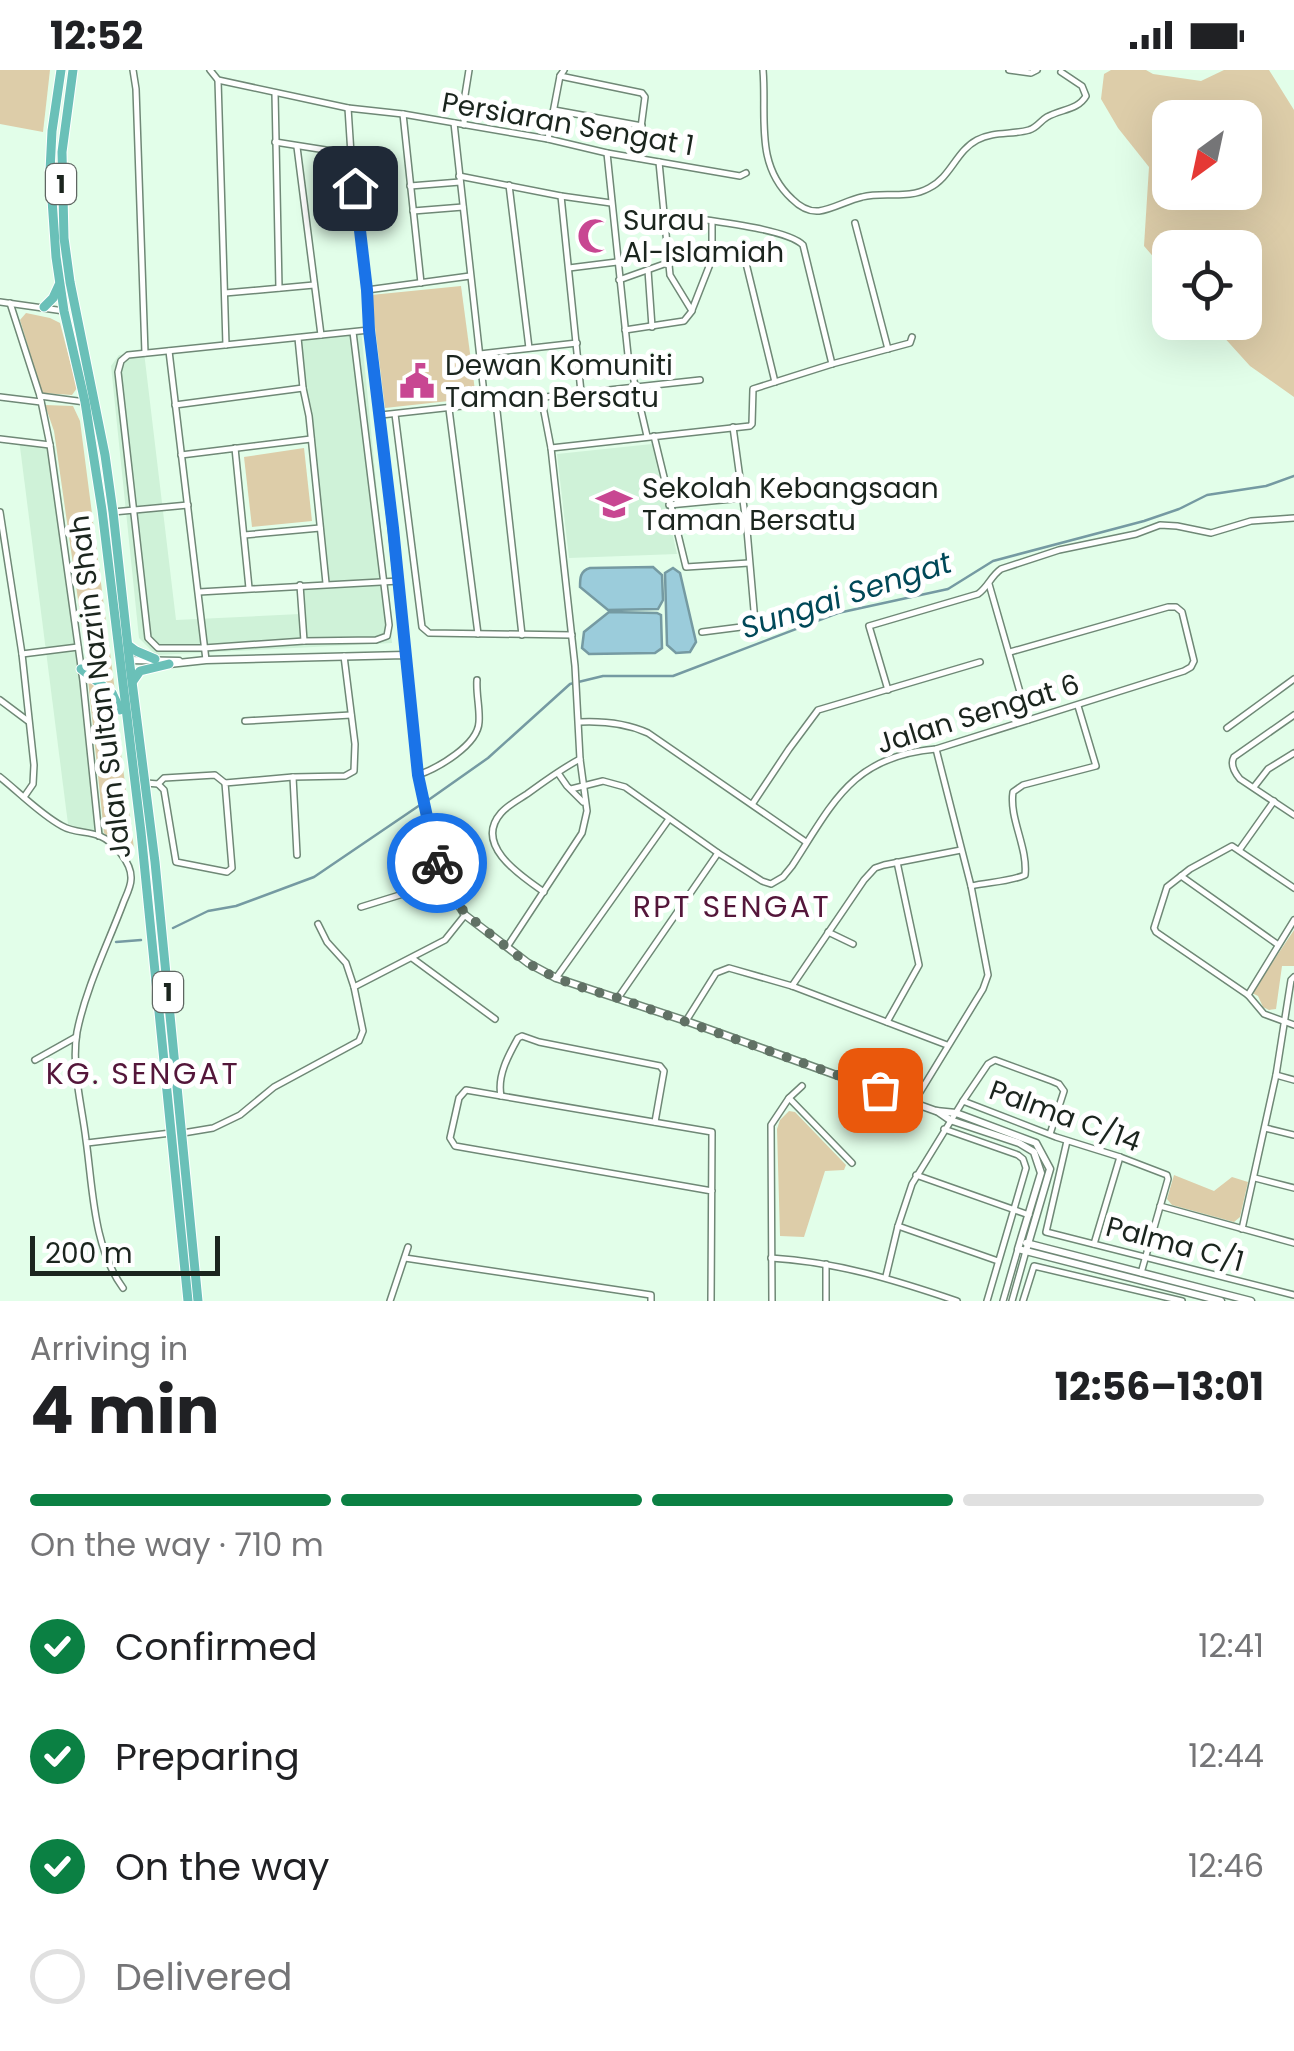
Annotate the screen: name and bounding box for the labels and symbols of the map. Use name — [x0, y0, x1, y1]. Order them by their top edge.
street label: Persiaran Sengat 1 — [439, 83, 697, 165]
north arrow — [1152, 100, 1262, 210]
pin — [313, 146, 398, 231]
road number: 1 — [46, 164, 76, 204]
place label: Surau Al-Islamiah — [623, 201, 784, 272]
mosque icon: Surau Al-Islamiah — [576, 217, 614, 255]
place label: Dewan Komuniti Taman Bersatu — [445, 346, 673, 417]
public building icon: Dewan Komuniti Taman Bersatu — [398, 362, 436, 400]
place label: Sekolah Kebangsaan Taman Bersatu — [642, 469, 939, 540]
school or university icon: Sekolah Kebangsaan Taman Bersatu — [595, 485, 633, 523]
street label: Jalan Sultan Nazrin Shah — [60, 513, 140, 861]
water label: Sungai Sengat — [735, 540, 958, 649]
street label: Jalan Sengat 6 — [872, 665, 1084, 763]
courier — [387, 813, 487, 913]
district label: RPT SENGAT — [633, 885, 831, 928]
road number: 1 — [153, 972, 183, 1012]
pin — [838, 1048, 923, 1133]
district label: KG. SENGAT — [46, 1052, 240, 1095]
street label: Palma C/14 — [984, 1071, 1146, 1161]
street label: Palma C/1 — [1102, 1207, 1248, 1281]
scale bar — [30, 1231, 220, 1276]

